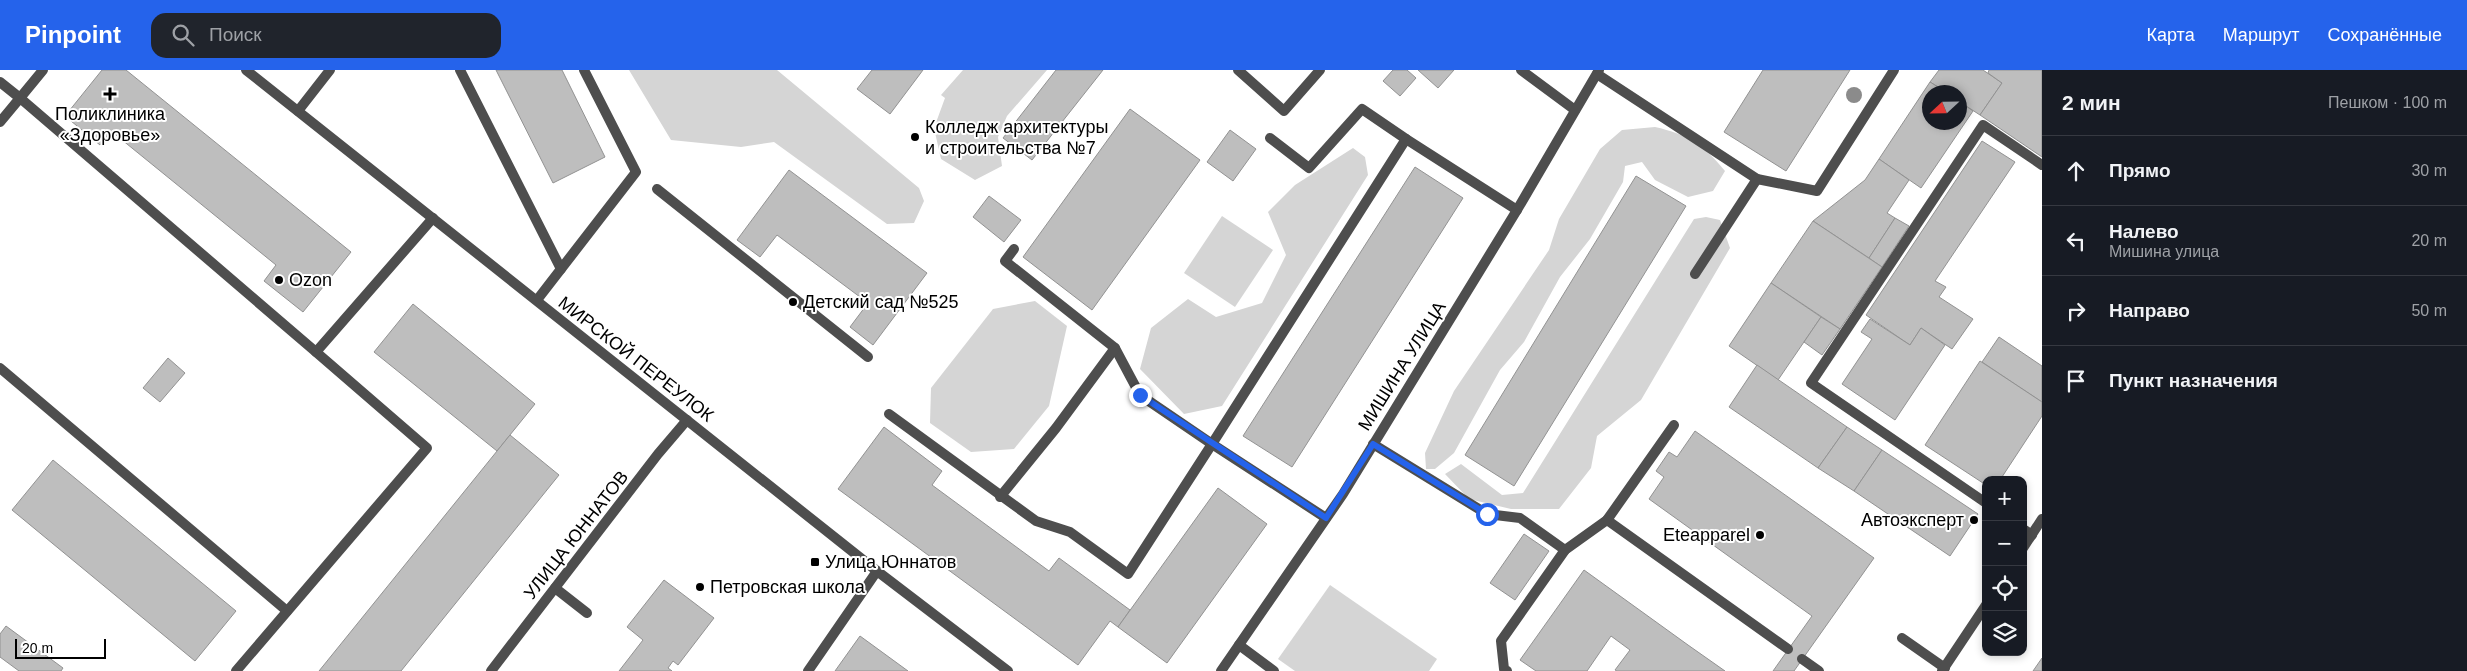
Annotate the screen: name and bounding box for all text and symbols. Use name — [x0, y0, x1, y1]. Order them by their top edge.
search box — [151, 13, 501, 58]
text: Pinpoint — [25, 21, 121, 48]
icon: search — [169, 21, 197, 49]
text: Поиск — [209, 24, 262, 45]
text: Карта — [2147, 25, 2195, 45]
text: Маршрут — [2223, 25, 2299, 45]
text: Сохранённые — [2327, 25, 2442, 45]
north arrow — [1922, 85, 1967, 130]
marker: Поликлиника «Здоровье» — [103, 87, 117, 101]
text: 2 мин — [2062, 91, 2121, 114]
text: Пешком · 100 m — [2328, 94, 2447, 111]
place label: Поликлиника «Здоровье» — [55, 104, 166, 145]
place label: Колледж архитектуры и строительства №7 — [925, 117, 1108, 158]
marker: Колледж архитектуры и строительства №7 — [909, 131, 921, 143]
icon: ahead — [2062, 157, 2090, 185]
text: Прямо — [2109, 160, 2171, 181]
text: 30 m — [2411, 162, 2447, 179]
text: Налево — [2109, 221, 2179, 242]
icon: left — [2062, 227, 2090, 255]
text: 20 m — [2411, 232, 2447, 249]
text: Мишина улица — [2109, 243, 2219, 260]
place label: Ozon — [289, 270, 332, 290]
marker: Ozon — [273, 274, 285, 286]
street label: МИРСКОЙ ПЕРЕУЛОК — [555, 292, 718, 426]
place label: Детский сад №525 — [803, 292, 959, 312]
marker: Детский сад №525 — [787, 296, 799, 308]
icon: right — [2062, 297, 2090, 325]
street label: МИШИНА УЛИЦА — [1354, 298, 1450, 434]
text: Направо — [2109, 300, 2190, 321]
text: 50 m — [2411, 302, 2447, 319]
icon: arrive — [2062, 367, 2090, 395]
text: Пункт назначения — [2109, 370, 2278, 391]
route end — [1129, 384, 1152, 407]
street label: УЛИЦА ЮННАТОВ — [520, 467, 632, 603]
map controls — [1982, 476, 2027, 656]
button: + — [1982, 476, 2027, 521]
route start — [1476, 503, 1499, 526]
place label: Автоэксперт — [1861, 510, 1964, 530]
marker: Автоэксперт — [1968, 514, 1980, 526]
button: − — [1982, 521, 2027, 566]
place label: Eteapparel — [1663, 525, 1750, 545]
marker: Eteapparel — [1754, 529, 1766, 541]
place label: Улица Юннатов — [825, 552, 956, 572]
marker: Улица Юннатов — [809, 556, 821, 568]
button: locate — [1982, 566, 2027, 611]
place label: Петровская школа — [710, 577, 866, 597]
marker: Петровская школа — [694, 581, 706, 593]
button: layers — [1982, 611, 2027, 656]
scale bar — [15, 636, 106, 659]
text: 20 m — [22, 640, 53, 656]

